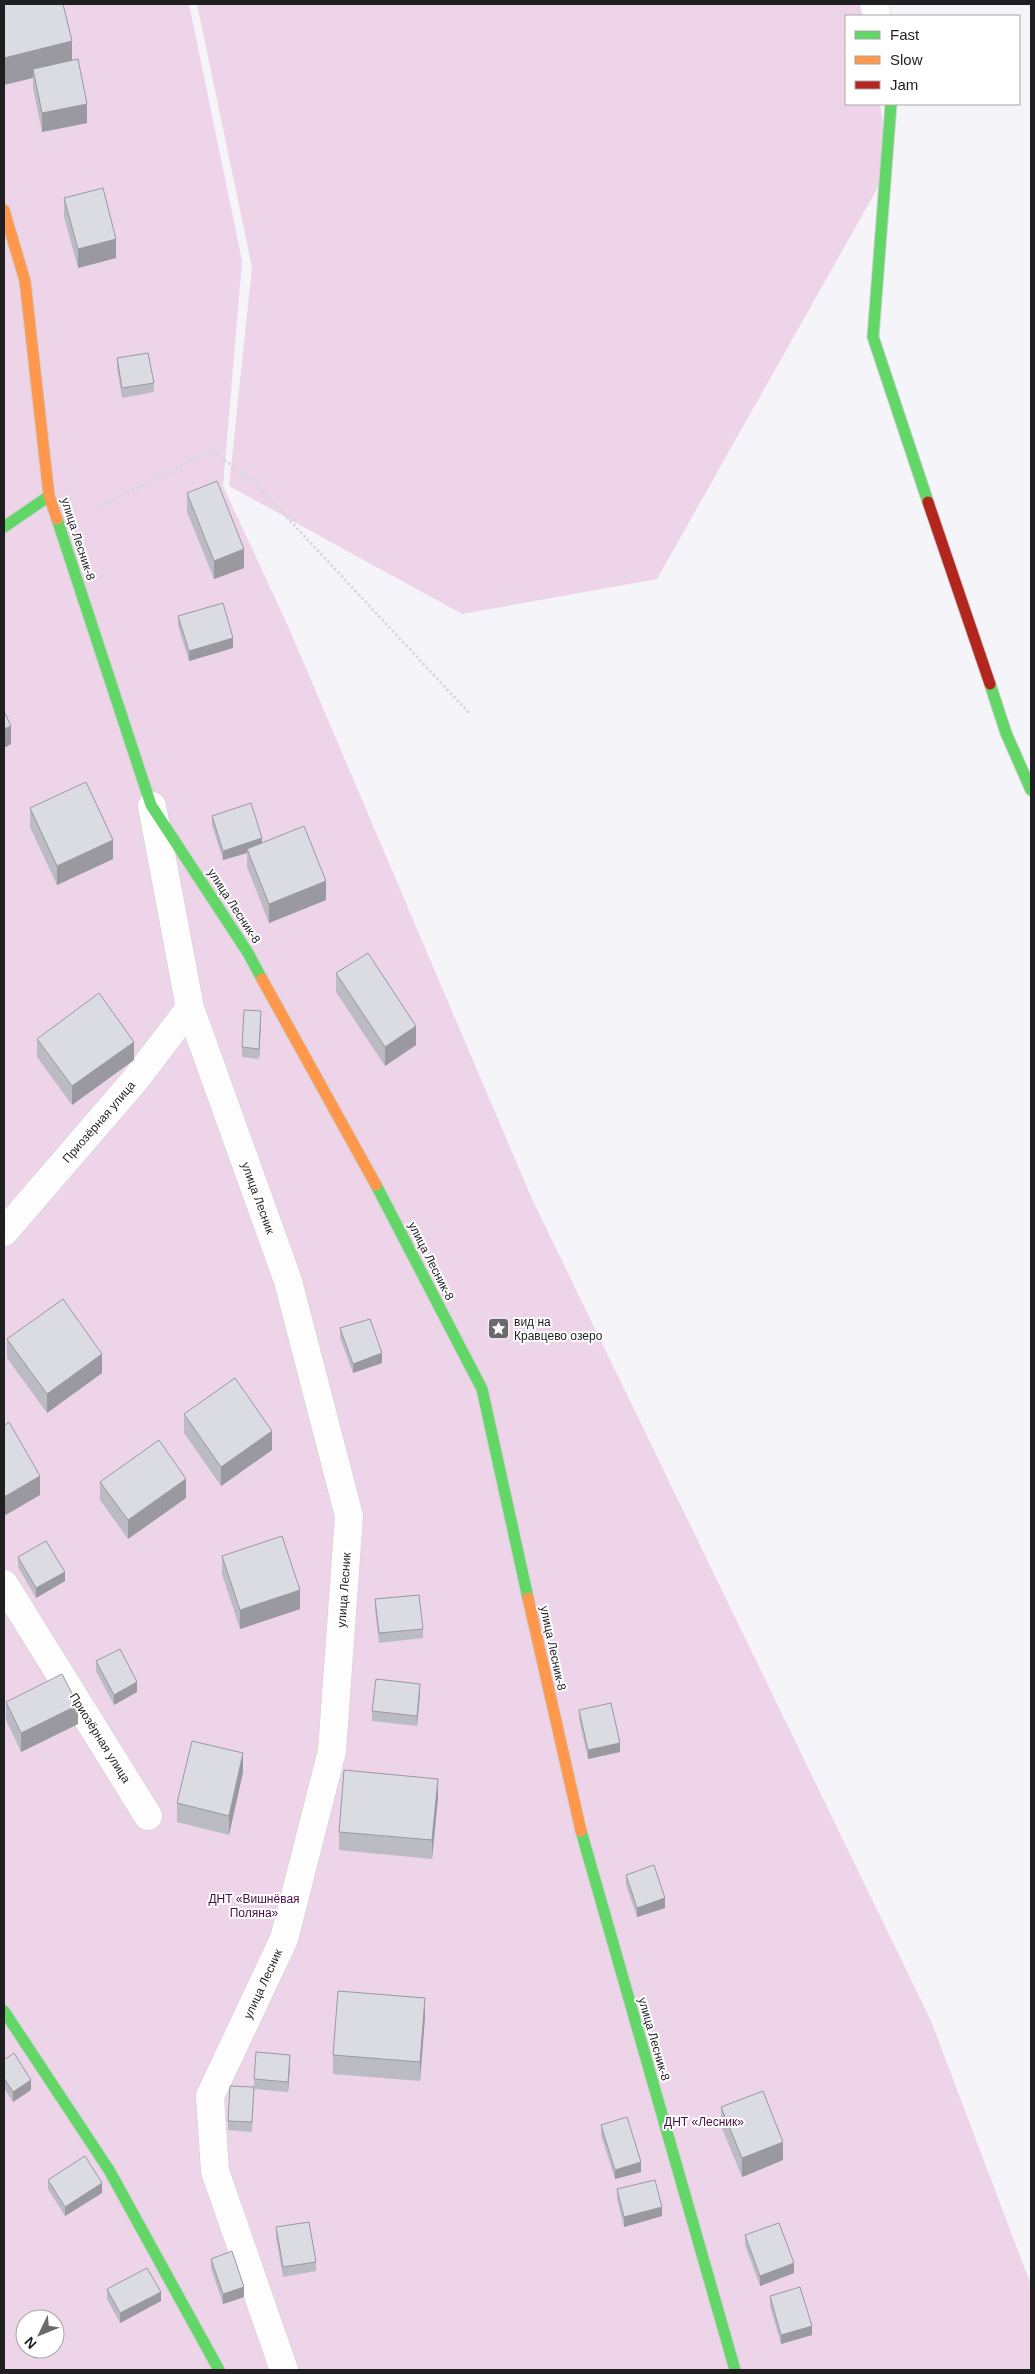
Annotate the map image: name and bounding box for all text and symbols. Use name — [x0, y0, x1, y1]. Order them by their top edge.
legend — [845, 15, 1020, 105]
text: Fast — [890, 26, 920, 43]
text: Slow — [890, 51, 923, 68]
text: Jam — [890, 76, 918, 93]
street label: улица Лесник-8 — [58, 496, 98, 582]
street label: улица Лесник-8 — [205, 866, 263, 946]
street label: Приозёрная улица — [60, 1078, 138, 1166]
street label: улица Лесник — [239, 1160, 278, 1237]
street label: улица Лесник-8 — [405, 1219, 457, 1303]
place label: вид на Кравцево озеро — [514, 1315, 603, 1343]
place icon: вид на Кравцево озеро — [486, 1317, 510, 1341]
street label: улица Лесник — [334, 1551, 354, 1628]
street label: улица Лесник-8 — [537, 1604, 569, 1692]
street label: Приозёрная улица — [67, 1690, 134, 1786]
park label: ДНТ «Вишнёвая Поляна» — [208, 1892, 300, 1920]
street label: улица Лесник — [241, 1946, 286, 2021]
street label: улица Лесник-8 — [635, 1996, 673, 2083]
park label: ДНТ «Лесник» — [664, 2115, 744, 2129]
north arrow — [15, 2309, 65, 2359]
text: N — [21, 2334, 40, 2352]

